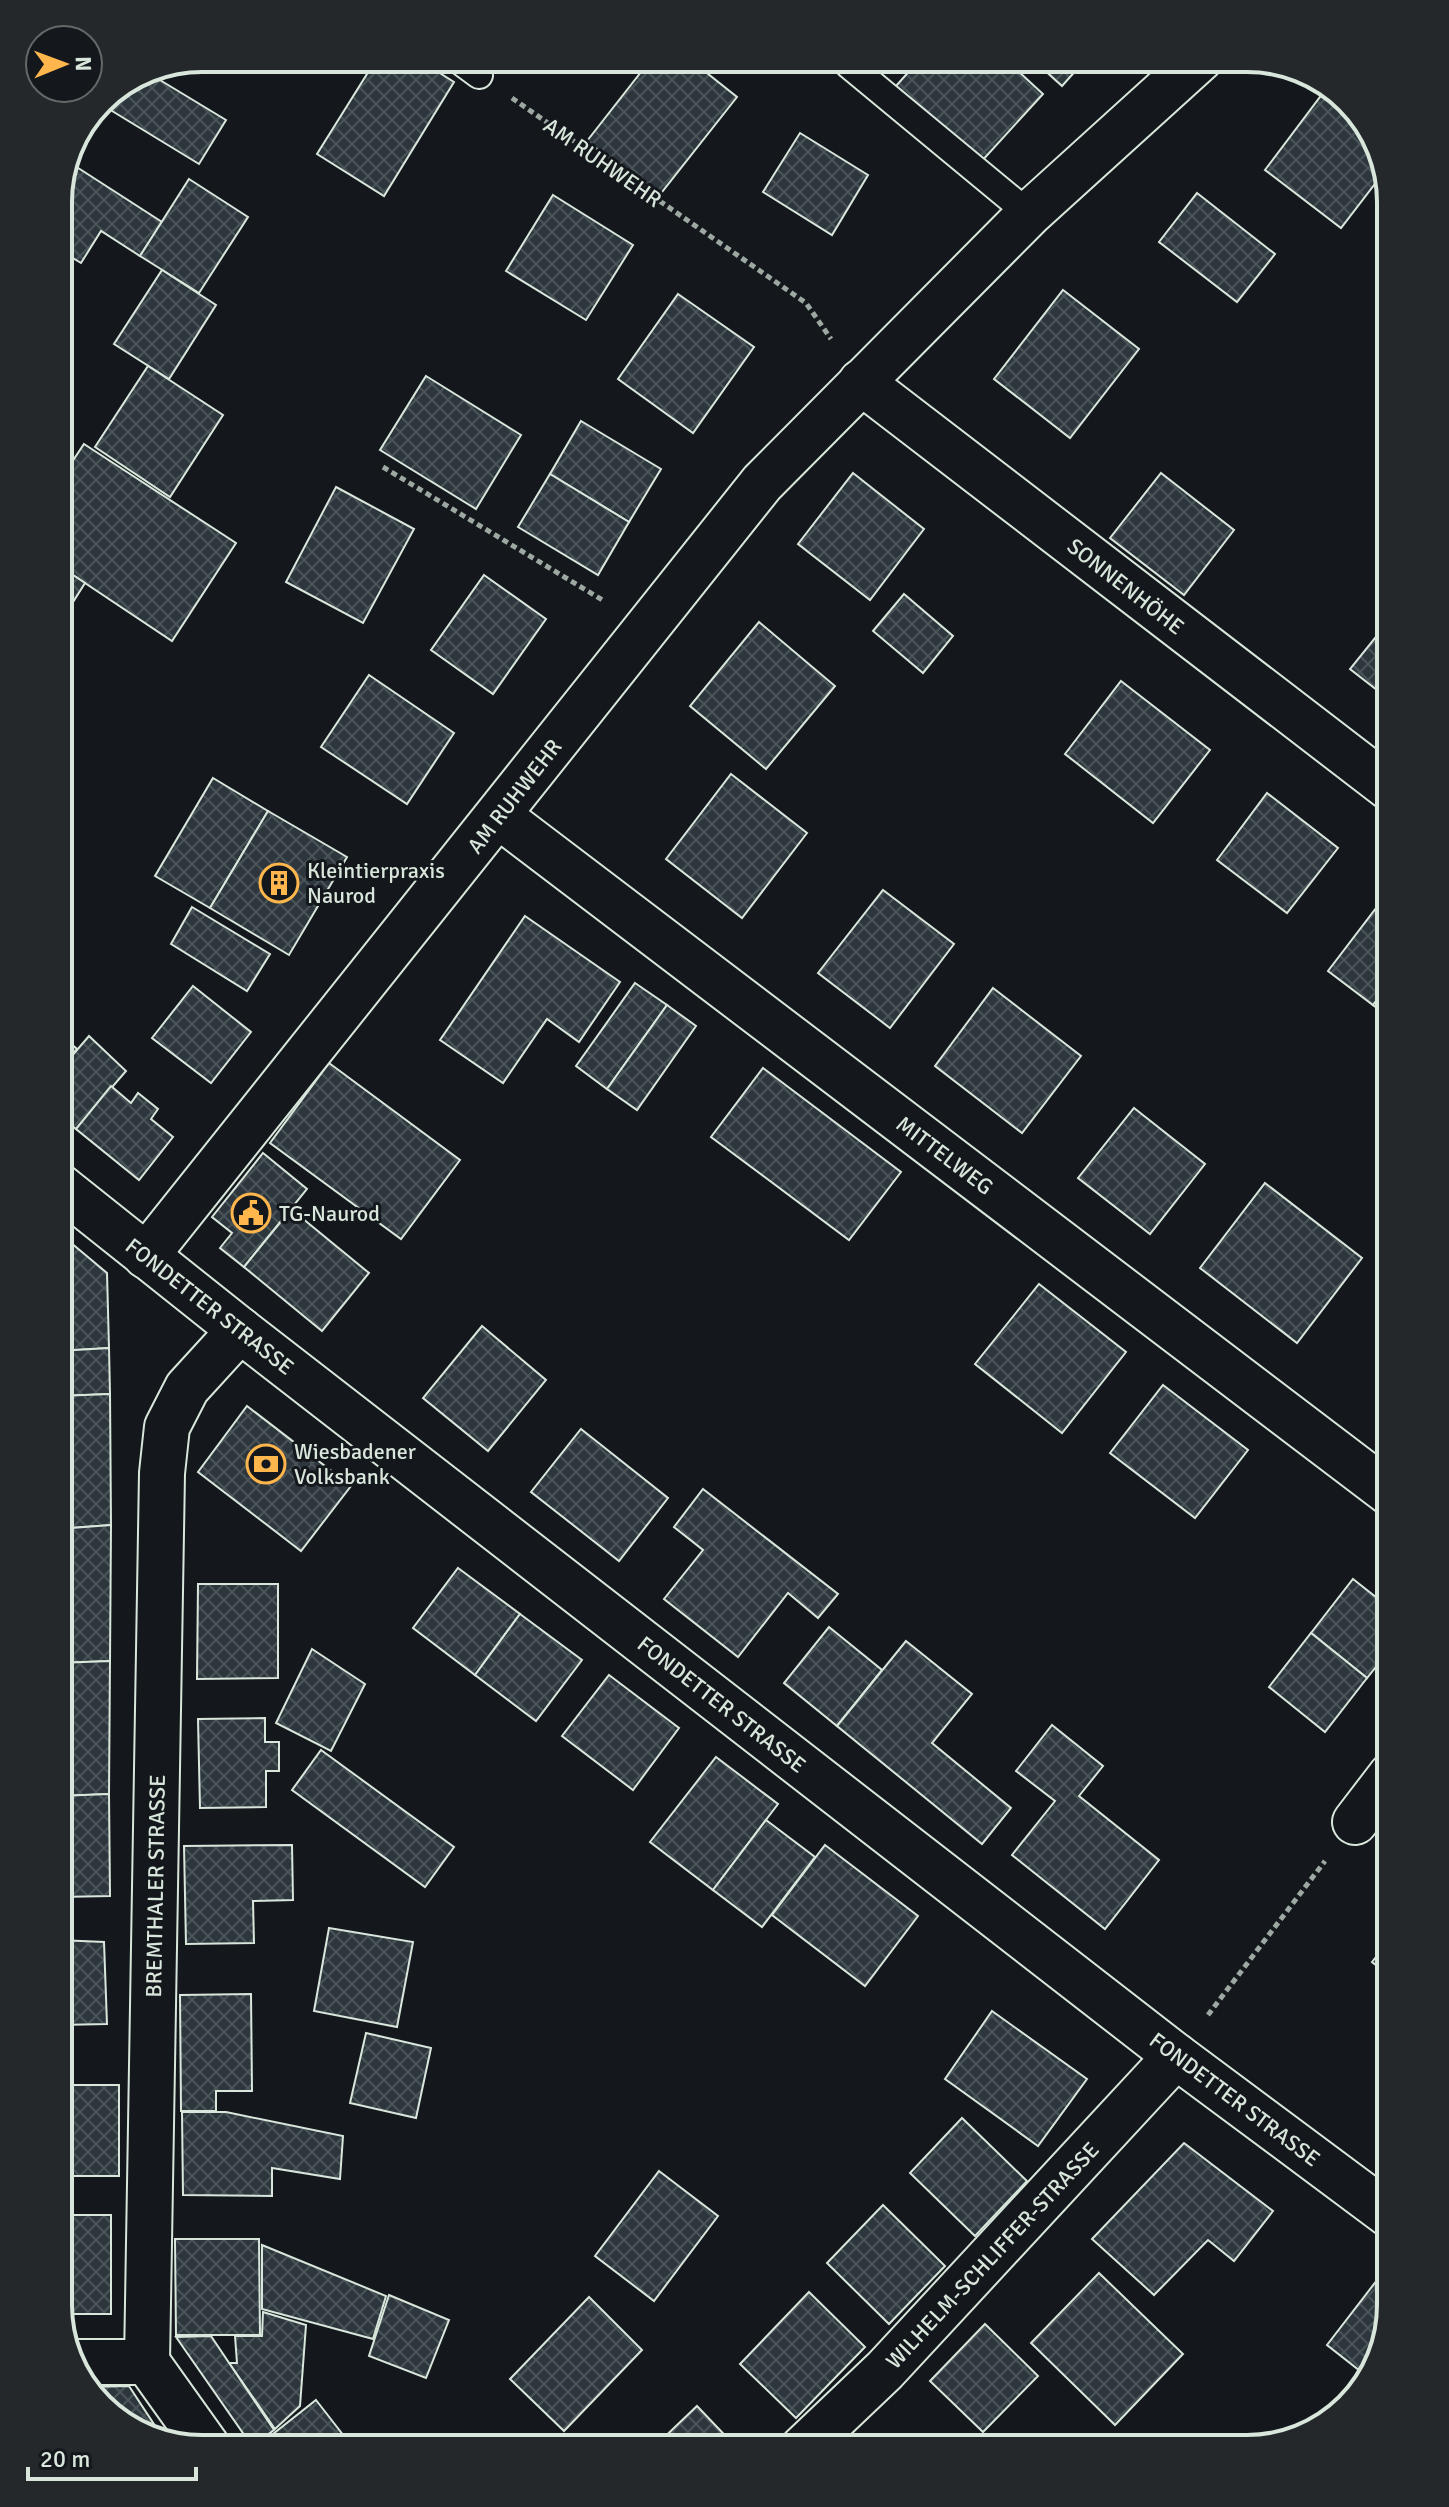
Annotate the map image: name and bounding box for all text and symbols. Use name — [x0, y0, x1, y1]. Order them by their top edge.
north arrow — [24, 24, 104, 104]
text: N — [70, 56, 97, 72]
street label: AM RUHWEHR — [539, 112, 667, 213]
street label: SONNENHÖHE — [1062, 532, 1189, 640]
street label: AM RUHWEHR — [461, 734, 567, 859]
place label: Kleintierpraxis Naurod — [307, 857, 445, 909]
building icon: Kleintierpraxis Naurod — [258, 862, 300, 904]
street label: MITTELWEG — [891, 1110, 999, 1201]
public building icon: TG-Naurod — [230, 1192, 272, 1234]
place label: TG-Naurod — [279, 1200, 380, 1227]
street label: FONDETTER STRASSE — [120, 1232, 299, 1381]
place label: Wiesbadener Volksbank — [294, 1438, 416, 1490]
bank icon: Wiesbadener Volksbank — [245, 1443, 287, 1485]
street label: FONDETTER STRASSE — [632, 1630, 811, 1779]
street label: BREMTHALER STRASSE — [140, 1774, 171, 1998]
street label: FONDETTER STRASSE — [1144, 2027, 1325, 2172]
street label: WILHELM-SCHLIFFER-STRASSE — [880, 2136, 1105, 2374]
scale bar — [28, 2431, 196, 2481]
text: 20 m — [40, 2444, 90, 2474]

